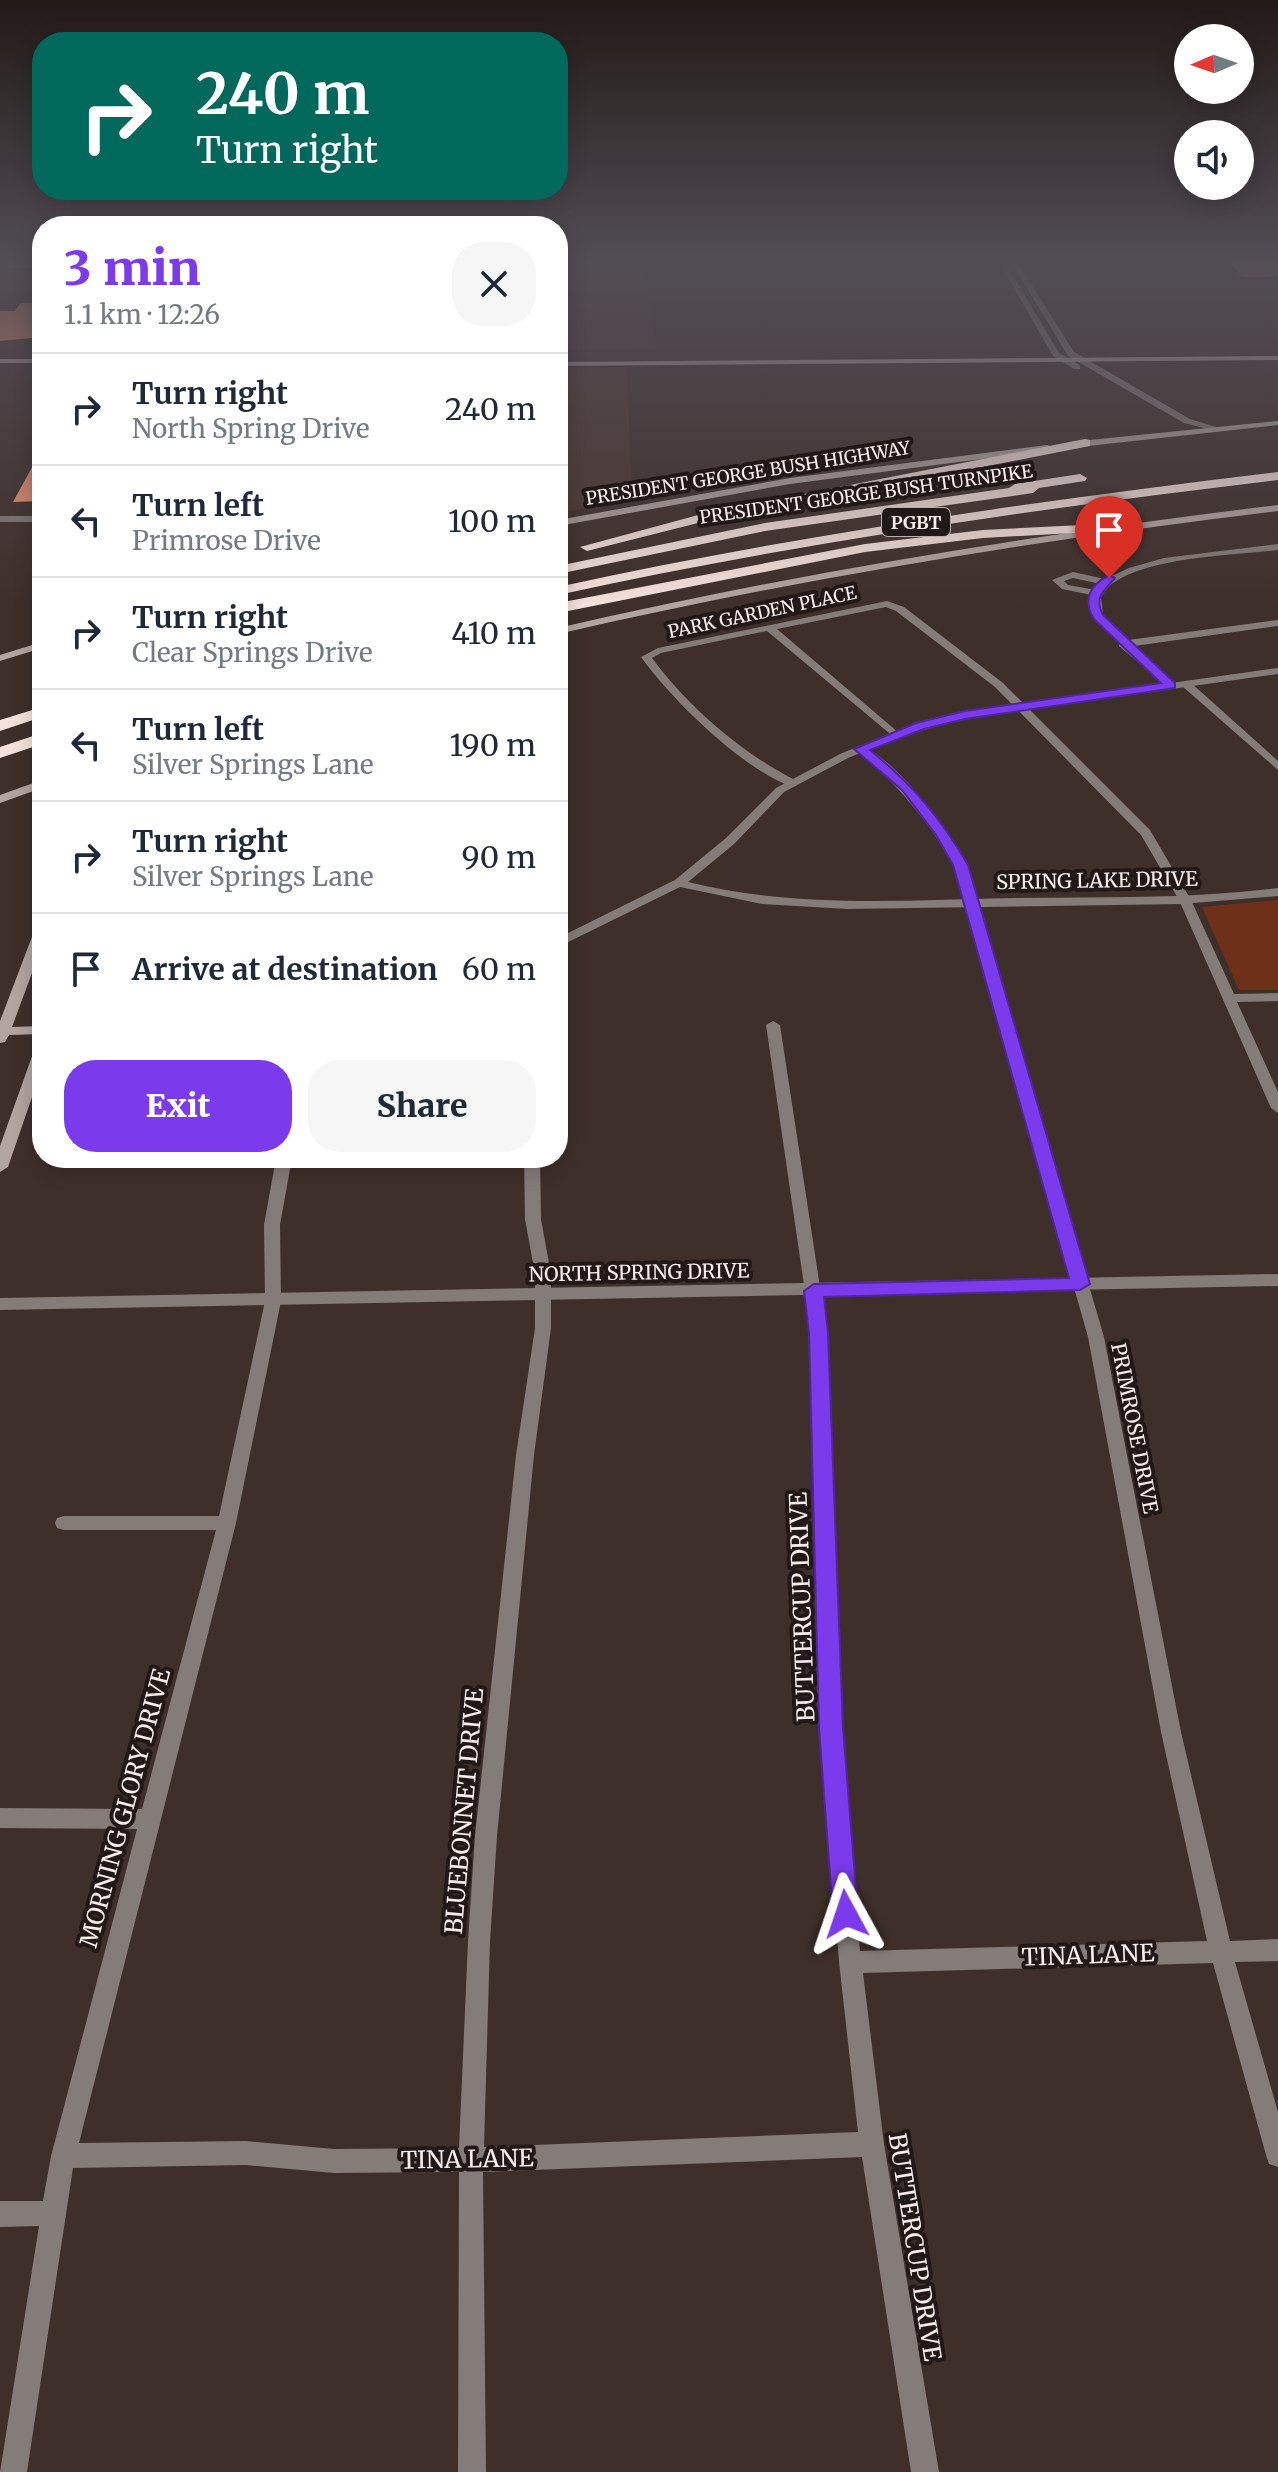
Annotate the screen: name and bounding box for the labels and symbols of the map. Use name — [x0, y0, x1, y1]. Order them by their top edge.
north arrow — [1174, 24, 1254, 104]
street label: PRESIDENT GEORGE BUSH HIGHWAY — [584, 436, 912, 510]
street label: PRESIDENT GEORGE BUSH TURNPIKE — [698, 459, 1034, 529]
pin — [1075, 496, 1143, 578]
road number: PGBT — [882, 508, 950, 536]
street label: PARK GARDEN PLACE — [666, 581, 859, 643]
street label: SPRING LAKE DRIVE — [996, 866, 1198, 894]
street label: NORTH SPRING DRIVE — [528, 1258, 750, 1286]
street label: PRIMROSE DRIVE — [1106, 1341, 1164, 1516]
street label: BUTTERCUP DRIVE — [782, 1491, 822, 1723]
street label: MORNING GLORY DRIVE — [73, 1664, 177, 1951]
street label: BLUEBONNET DRIVE — [438, 1686, 490, 1935]
position arrow — [804, 1872, 888, 1956]
street label: TINA LANE — [1021, 1937, 1156, 1973]
street label: BUTTERCUP DRIVE — [882, 2131, 948, 2364]
street label: TINA LANE — [400, 2142, 534, 2176]

